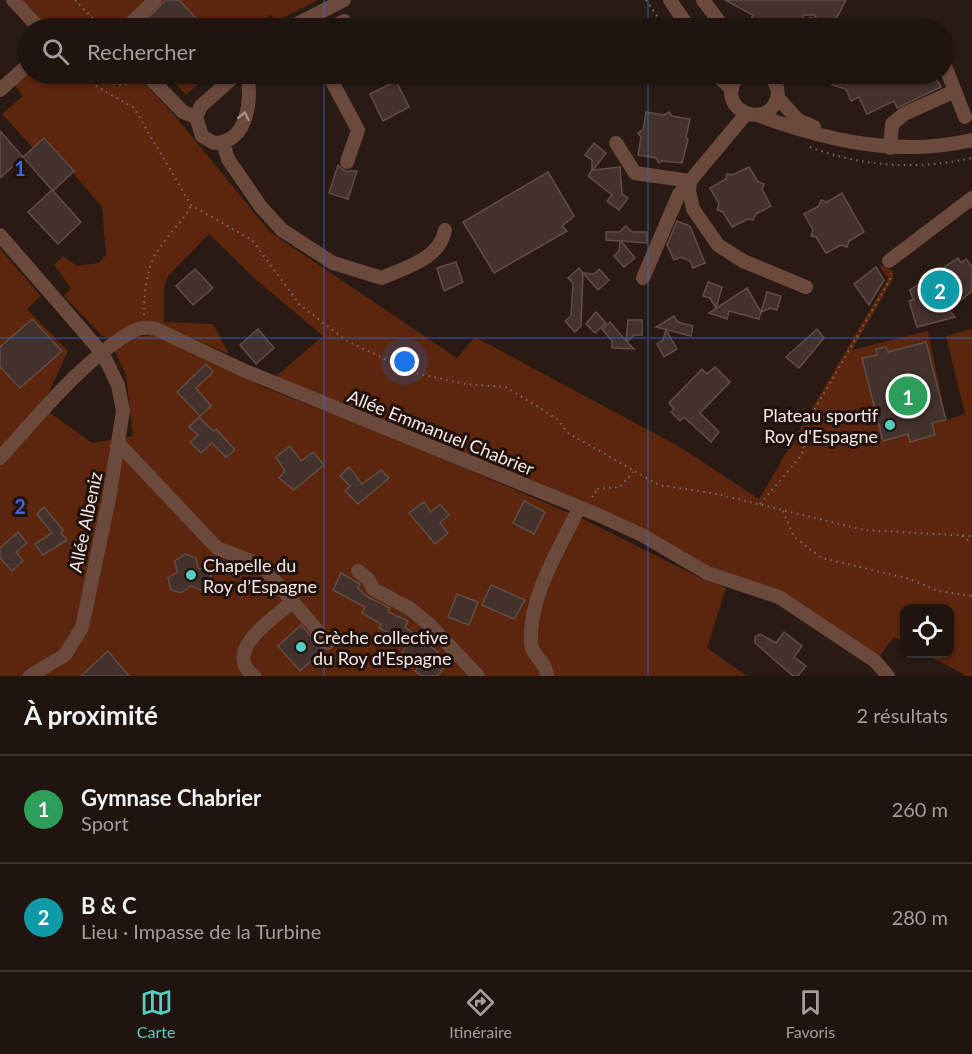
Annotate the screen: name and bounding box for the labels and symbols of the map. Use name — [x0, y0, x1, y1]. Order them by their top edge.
one-way arrow — [237, 111, 250, 121]
text: 1 — [14, 156, 26, 180]
pin: 2 — [920, 268, 960, 312]
your location — [390, 347, 419, 376]
pin: 1 — [888, 374, 928, 418]
street label: Allée Emmanuel Chabrier — [344, 384, 538, 480]
place label: Plateau sportif Roy d'Espagne — [763, 404, 879, 447]
marker: Plateau sportif Roy d'Espagne — [883, 418, 897, 432]
street label: Allée Albeniz — [64, 470, 106, 574]
text: 2 — [14, 494, 26, 518]
place label: Chapelle du Roy d’Espagne — [203, 554, 317, 597]
marker: Chapelle du Roy d’Espagne — [184, 568, 198, 582]
place label: Crèche collective du Roy d'Espagne — [313, 626, 452, 669]
marker: Crèche collective du Roy d'Espagne — [294, 640, 308, 654]

